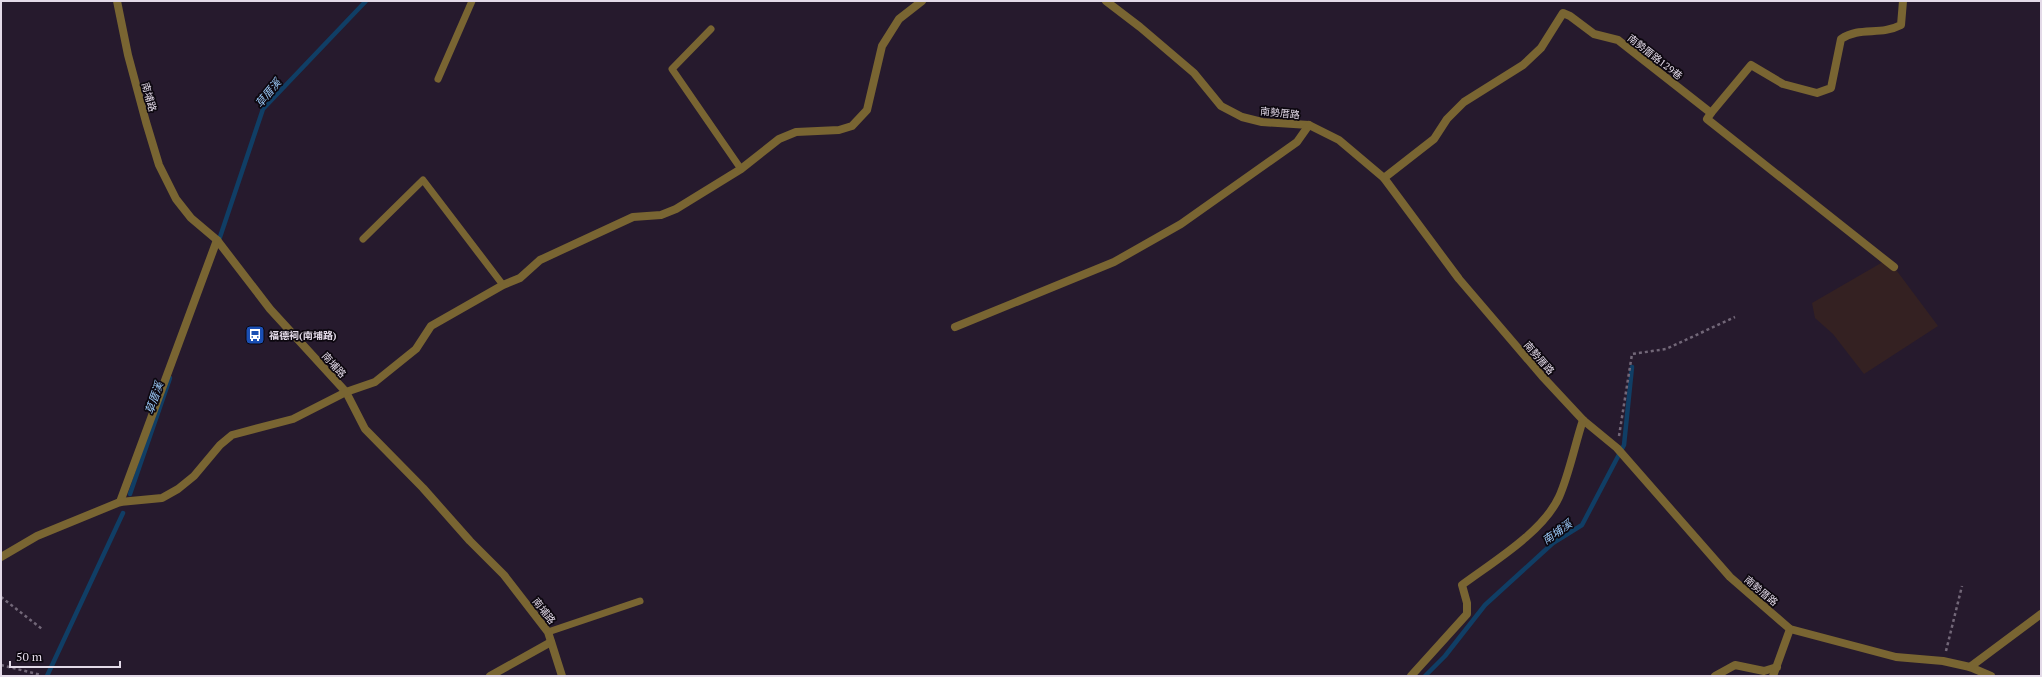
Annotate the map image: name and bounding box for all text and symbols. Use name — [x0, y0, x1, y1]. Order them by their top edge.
street label: 南勢厝路129巷 — [1625, 32, 1685, 82]
water label: 草厝溪 — [252, 74, 285, 110]
street label: 南埔路 — [139, 81, 159, 113]
street label: 南勢厝路 — [1259, 104, 1301, 122]
bus stop icon: 福德祠(南埔路) — [244, 324, 266, 346]
place label: 福德祠(南埔路) — [269, 329, 337, 342]
street label: 南勢厝路 — [1521, 339, 1557, 377]
street label: 南埔路 — [319, 350, 349, 380]
water label: 草厝溪 — [142, 378, 167, 416]
water label: 南埔溪 — [1539, 516, 1576, 547]
street label: 南勢厝路 — [1742, 573, 1780, 609]
street label: 南埔路 — [530, 595, 558, 627]
scale bar — [10, 643, 120, 669]
text: 50 m — [16, 649, 43, 664]

